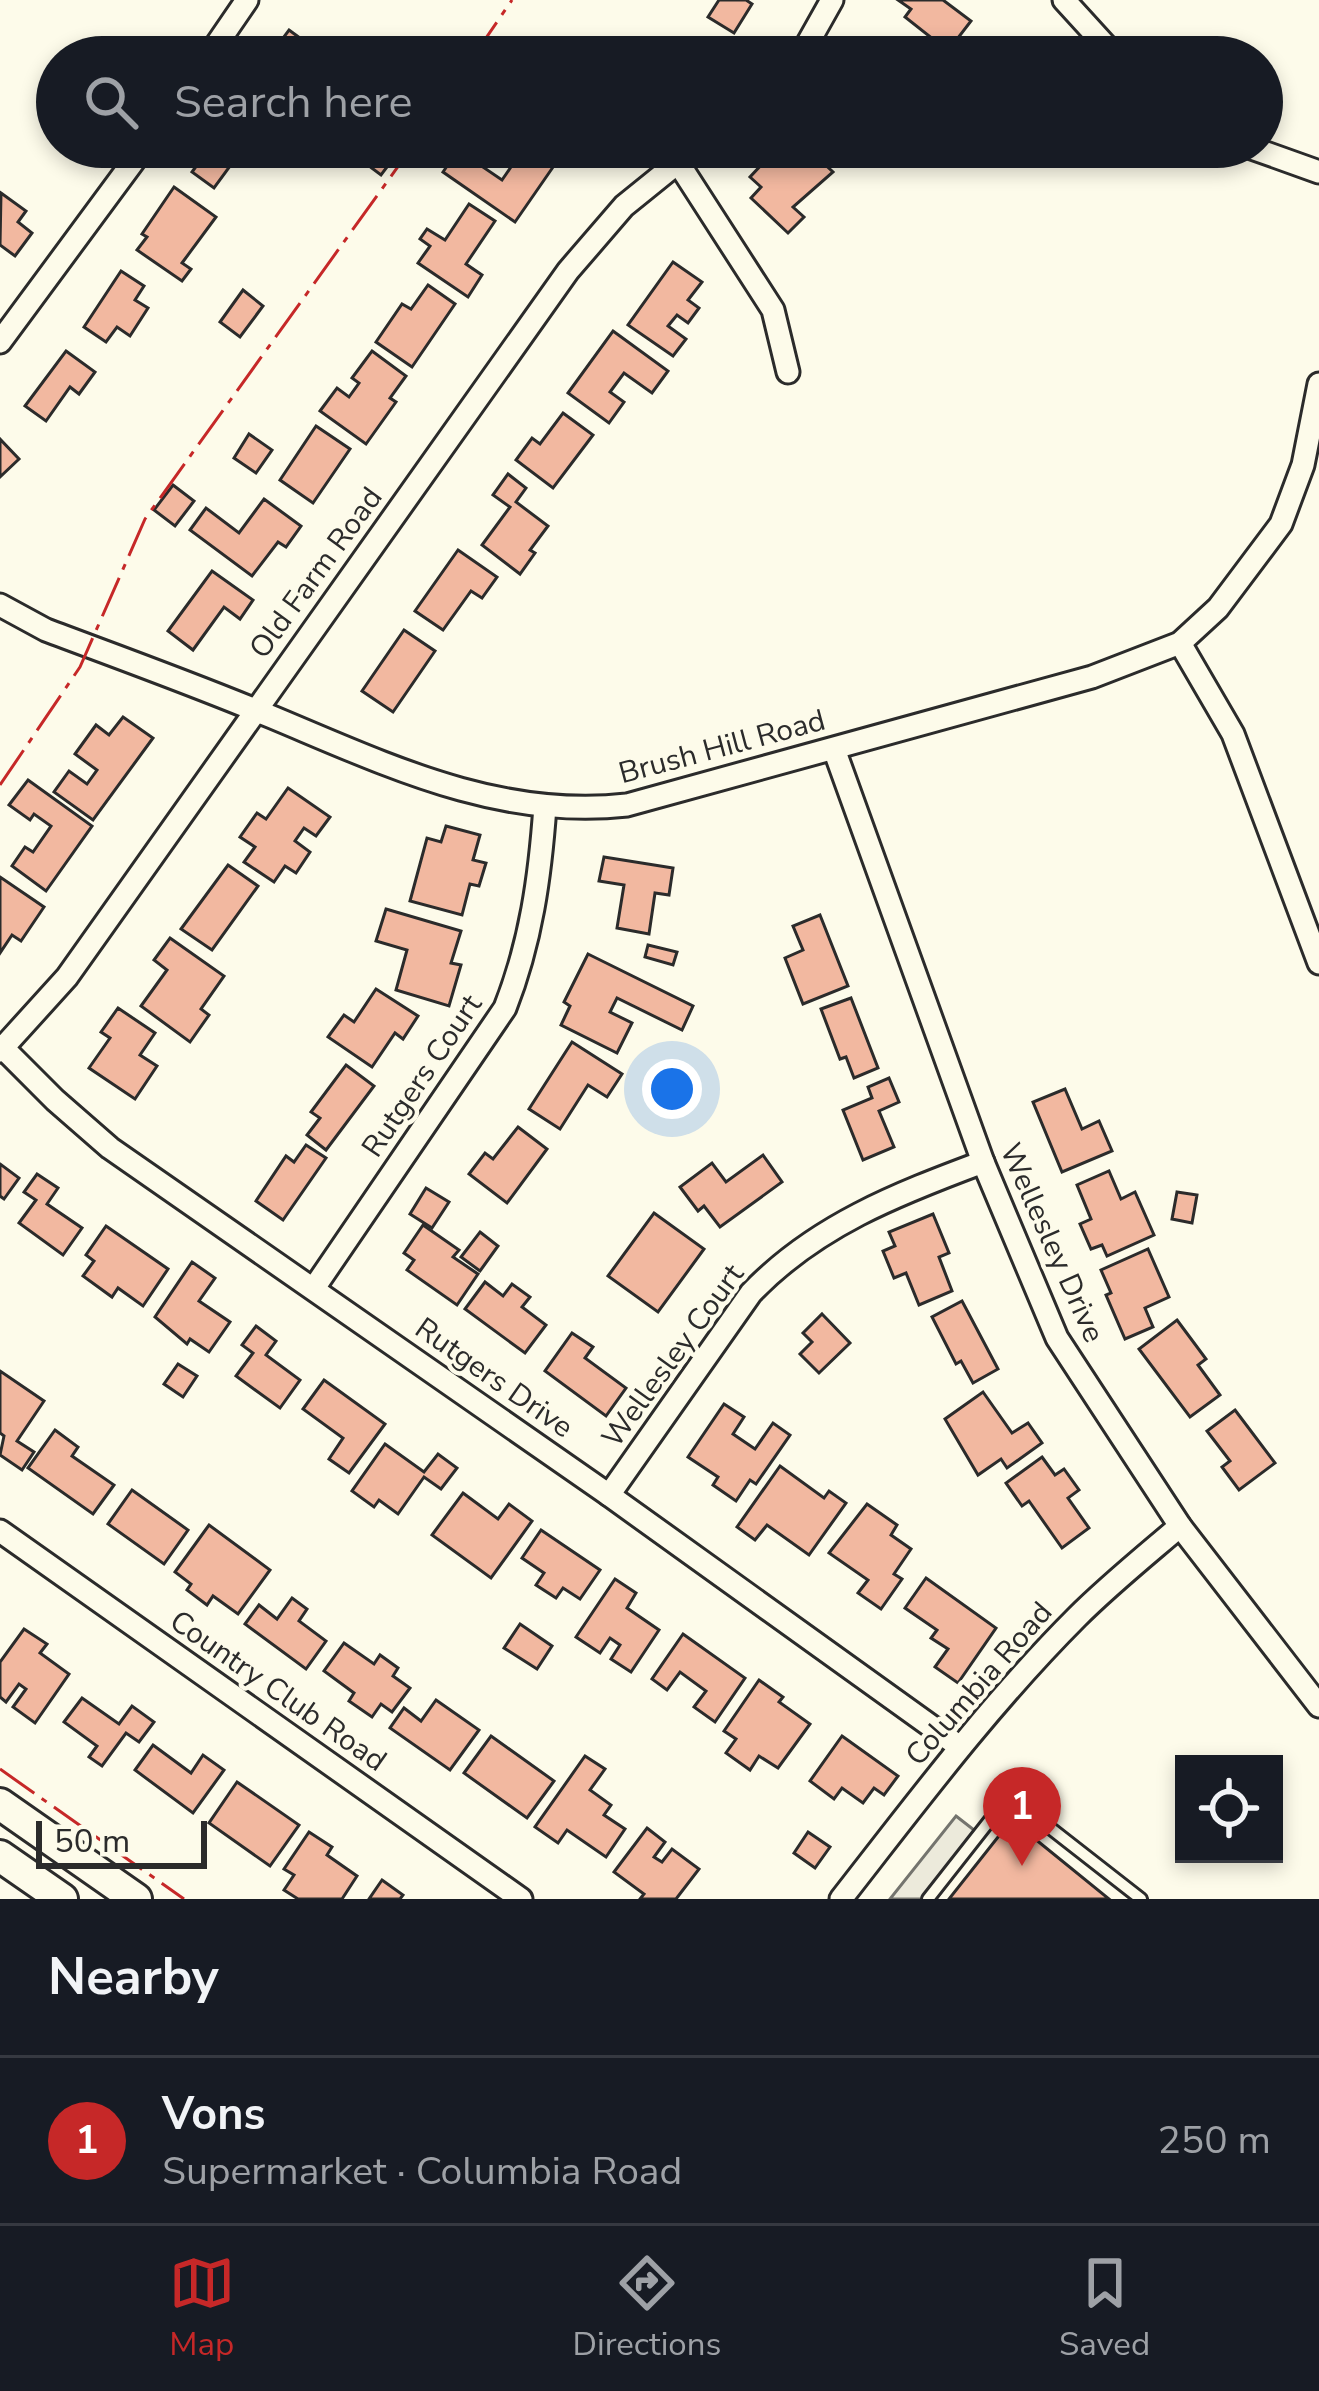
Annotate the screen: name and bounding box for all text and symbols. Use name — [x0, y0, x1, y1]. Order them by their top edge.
search box — [36, 36, 1283, 168]
icon: search — [78, 69, 144, 135]
text: Search here — [174, 72, 413, 133]
street label: Old Farm Road — [240, 479, 392, 667]
street label: Brush Hill Road — [614, 700, 830, 794]
street label: Rutgers Court — [352, 986, 492, 1165]
your location — [642, 1059, 702, 1119]
street label: Wellesley Drive — [990, 1137, 1114, 1349]
street label: Wellesley Court — [592, 1256, 754, 1456]
street label: Rutgers Drive — [407, 1308, 581, 1448]
street label: Columbia Road — [896, 1593, 1062, 1775]
street label: Country Club Road — [161, 1601, 395, 1781]
map controls — [1175, 1755, 1283, 1863]
button: locate — [1175, 1755, 1283, 1863]
pin: 1 — [983, 1767, 1061, 1866]
scale bar — [36, 1815, 207, 1868]
text: 50 m — [54, 1819, 130, 1864]
text: Nearby — [48, 1942, 219, 2012]
text: Vons — [162, 2084, 265, 2145]
text: 1 — [75, 2114, 99, 2167]
text: 250 m — [1157, 2114, 1271, 2167]
text: Supermarket · Columbia Road — [162, 2145, 682, 2198]
tab: Map — [169, 2250, 235, 2367]
tab: Directions — [573, 2250, 721, 2367]
tab: Saved — [1059, 2250, 1150, 2367]

